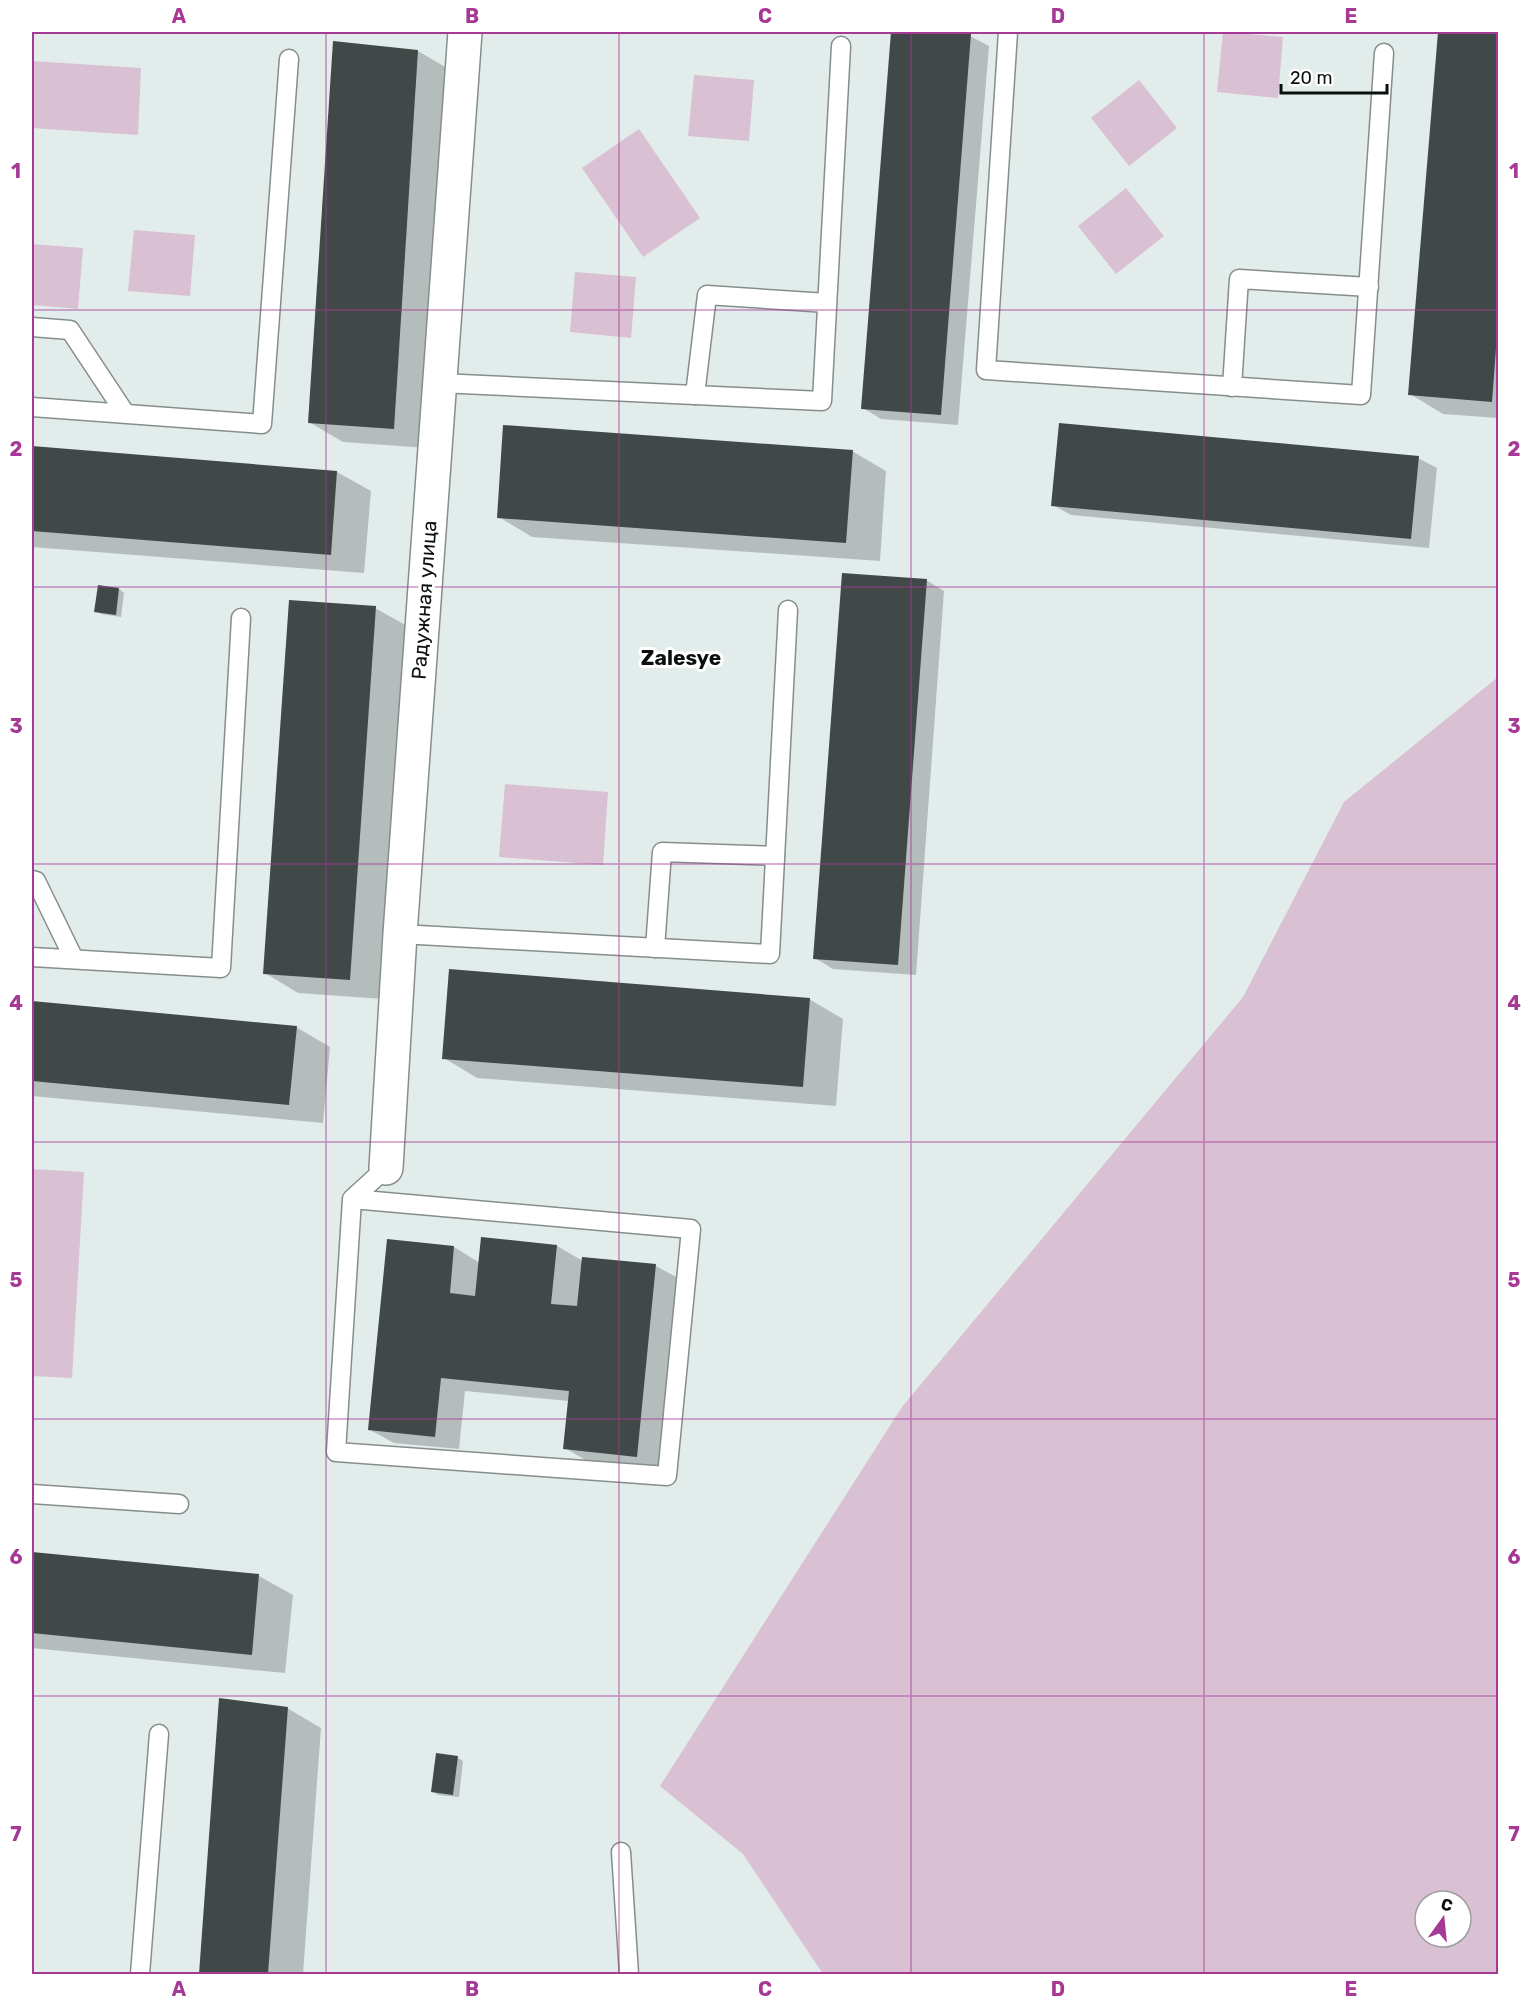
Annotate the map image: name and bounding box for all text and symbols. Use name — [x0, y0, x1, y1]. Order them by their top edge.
text: A — [172, 4, 187, 28]
text: B — [465, 4, 479, 28]
text: C — [758, 4, 772, 28]
text: D — [1051, 4, 1065, 28]
text: E — [1345, 4, 1357, 28]
scale bar — [1281, 57, 1388, 95]
text: 20 m — [1290, 67, 1332, 89]
text: 1 — [11, 159, 21, 183]
text: 1 — [1509, 159, 1519, 183]
text: 2 — [10, 437, 23, 461]
text: 2 — [1508, 437, 1521, 461]
street label: Радужная улица — [406, 520, 442, 680]
district label: Zalesye — [641, 645, 721, 670]
text: 3 — [9, 714, 23, 738]
text: 3 — [1507, 714, 1521, 738]
text: 4 — [9, 991, 23, 1015]
text: 4 — [1507, 991, 1521, 1015]
text: 5 — [10, 1268, 23, 1292]
text: 5 — [1508, 1268, 1521, 1292]
text: 6 — [9, 1545, 23, 1569]
text: 6 — [1507, 1545, 1521, 1569]
text: 7 — [10, 1822, 22, 1846]
text: 7 — [1508, 1822, 1520, 1846]
north arrow — [1413, 1889, 1473, 1949]
text: С — [1439, 1894, 1455, 1916]
text: A — [172, 1977, 187, 2001]
text: B — [465, 1977, 479, 2001]
text: C — [758, 1977, 772, 2001]
text: D — [1051, 1977, 1065, 2001]
text: E — [1345, 1977, 1357, 2001]

